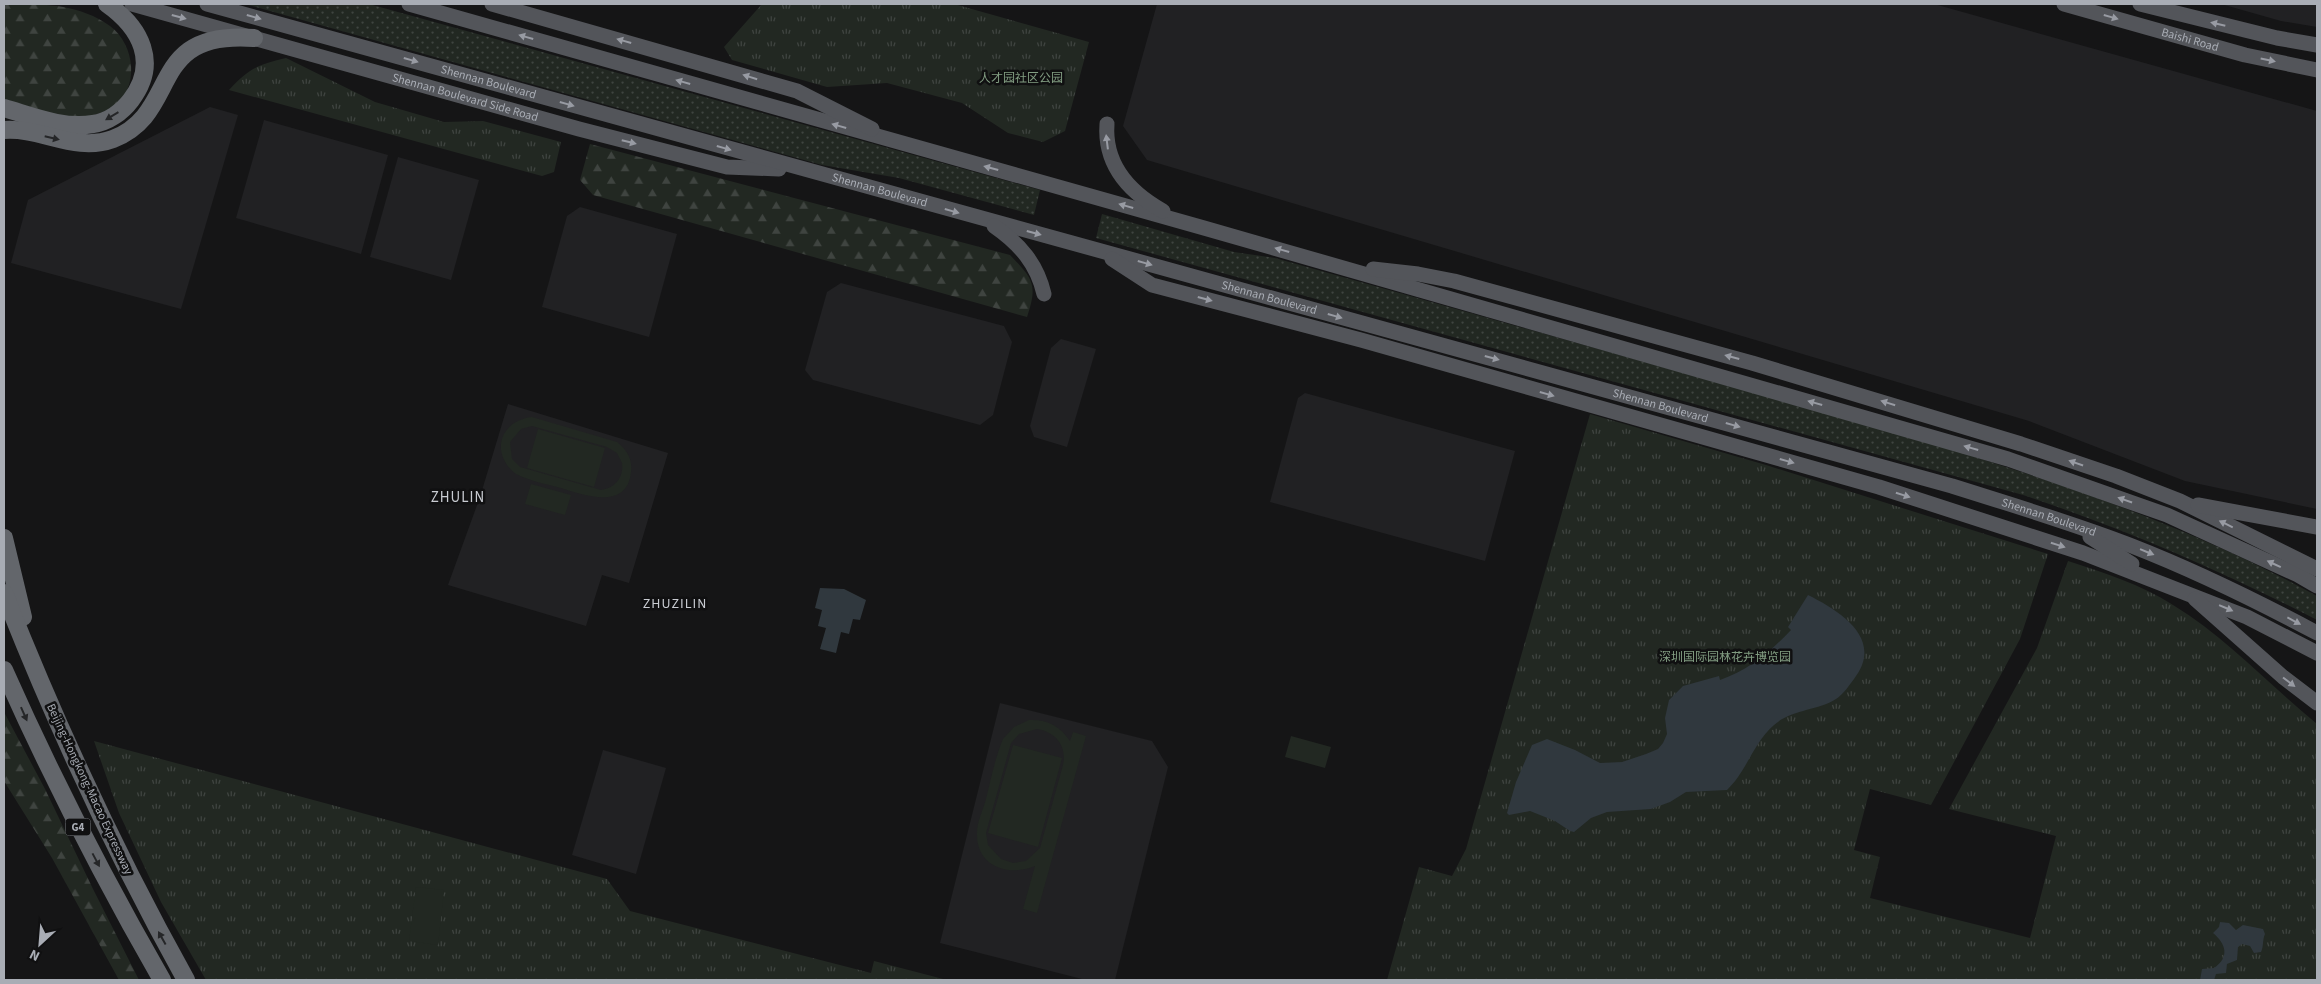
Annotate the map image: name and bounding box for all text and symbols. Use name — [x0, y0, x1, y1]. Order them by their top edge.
one-way arrow — [171, 13, 186, 21]
one-way arrow — [247, 13, 262, 21]
one-way arrow — [2103, 14, 2118, 22]
one-way arrow — [2211, 20, 2226, 28]
street label: Baishi Road — [2159, 24, 2221, 56]
one-way arrow — [519, 33, 534, 41]
one-way arrow — [617, 37, 632, 45]
one-way arrow — [2260, 56, 2275, 64]
one-way arrow — [403, 57, 418, 65]
street label: Shennan Boulevard — [439, 61, 538, 104]
street label: Shennan Boulevard Side Road — [390, 69, 540, 126]
park label: 人才园社区公园 — [979, 70, 1063, 87]
one-way arrow — [743, 73, 758, 81]
one-way arrow — [675, 77, 690, 85]
one-way arrow — [560, 100, 575, 108]
one-way arrow — [105, 112, 118, 121]
one-way arrow — [831, 122, 846, 130]
one-way arrow — [44, 134, 59, 142]
one-way arrow — [1103, 134, 1111, 150]
one-way arrow — [622, 138, 637, 146]
one-way arrow — [716, 144, 731, 152]
one-way arrow — [983, 164, 998, 172]
street label: Shennan Boulevard — [830, 169, 929, 212]
one-way arrow — [1118, 201, 1133, 209]
one-way arrow — [944, 207, 959, 215]
one-way arrow — [1027, 230, 1042, 238]
one-way arrow — [1275, 246, 1290, 254]
one-way arrow — [1137, 260, 1152, 268]
street label: Shennan Boulevard — [1219, 277, 1319, 319]
one-way arrow — [1197, 295, 1212, 303]
one-way arrow — [1328, 312, 1343, 320]
one-way arrow — [1724, 353, 1739, 361]
one-way arrow — [1485, 354, 1500, 362]
street label: Shennan Boulevard — [1611, 385, 1710, 427]
one-way arrow — [1539, 390, 1554, 398]
one-way arrow — [1807, 399, 1822, 407]
one-way arrow — [1880, 399, 1895, 407]
one-way arrow — [1726, 421, 1741, 429]
one-way arrow — [1963, 444, 1978, 452]
one-way arrow — [1780, 458, 1795, 466]
one-way arrow — [2068, 459, 2083, 467]
district label: ZHULIN — [431, 487, 485, 508]
one-way arrow — [1896, 491, 1911, 499]
street label: Shennan Boulevard — [1999, 494, 2098, 541]
one-way arrow — [2117, 496, 2132, 503]
one-way arrow — [2219, 520, 2234, 528]
one-way arrow — [2051, 541, 2066, 549]
one-way arrow — [2140, 548, 2155, 556]
one-way arrow — [2267, 560, 2281, 568]
district label: ZHUZILIN — [643, 594, 707, 614]
one-way arrow — [2219, 605, 2233, 613]
one-way arrow — [2287, 617, 2302, 625]
park label: 深圳国际园林花卉博览园 — [1659, 649, 1791, 666]
one-way arrow — [2282, 677, 2296, 687]
street label: Beijing-Hongkong-Macao Expressway — [42, 701, 137, 878]
one-way arrow — [20, 707, 28, 721]
road number: G4 — [66, 819, 90, 836]
one-way arrow — [91, 853, 100, 867]
north arrow — [15, 919, 65, 969]
one-way arrow — [158, 930, 166, 945]
text: N — [26, 944, 43, 966]

